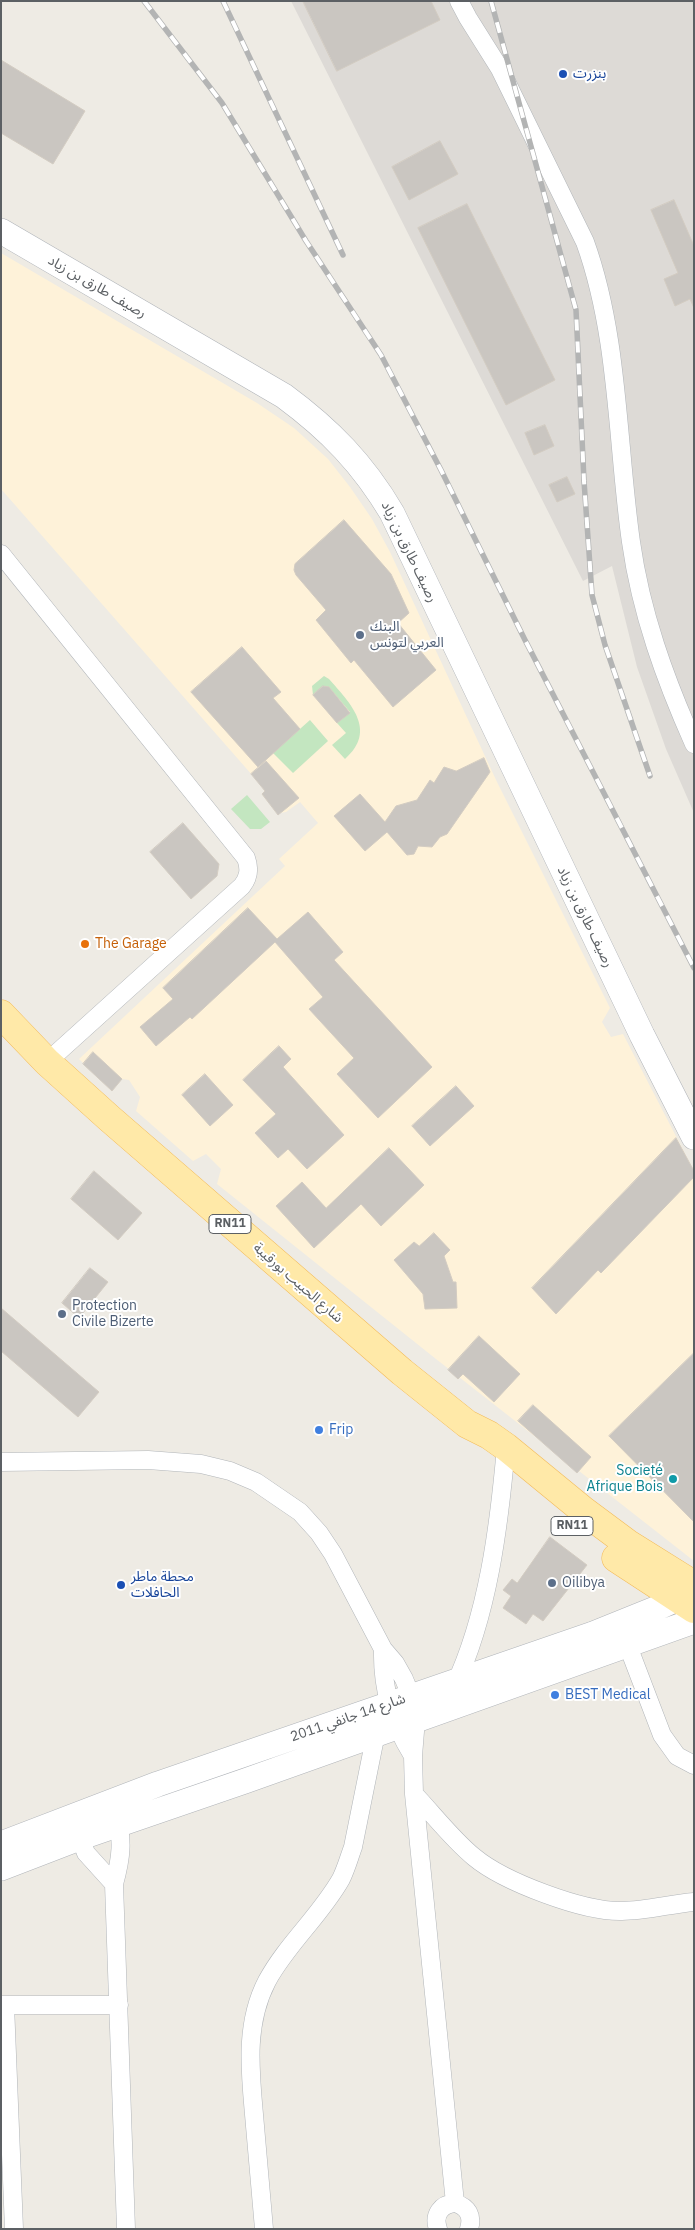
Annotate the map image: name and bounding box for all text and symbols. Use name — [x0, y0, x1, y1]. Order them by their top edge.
place label: بنزرت — [573, 66, 606, 82]
marker: بنزرت — [557, 68, 569, 80]
street label: رصيف طارق بن زياد — [45, 252, 149, 322]
street label: رصيف طارق بن زياد — [377, 499, 441, 605]
place label: البنك العربي لتونس — [370, 619, 444, 652]
marker: البنك العربي لتونس — [354, 629, 366, 641]
street label: رصيف طارق بن زياد — [553, 864, 617, 970]
place label: The Garage — [95, 936, 167, 952]
marker: The Garage — [79, 938, 91, 950]
road number: RN11 — [209, 1214, 251, 1234]
street label: شارع الحبيب بورقيبة — [250, 1239, 346, 1327]
place label: Protection Civile Bizerte — [72, 1298, 154, 1330]
marker: Protection Civile Bizerte — [56, 1308, 68, 1320]
place label: Frip — [329, 1422, 353, 1438]
marker: Frip — [313, 1424, 325, 1436]
place label: Societé Afrique Bois — [586, 1463, 663, 1495]
marker: Societé Afrique Bois — [667, 1473, 679, 1485]
road number: RN11 — [551, 1516, 593, 1535]
place label: محطة ماطر الحافلات — [131, 1569, 194, 1601]
place label: Oilibya — [562, 1575, 605, 1591]
marker: Oilibya — [546, 1577, 558, 1589]
marker: محطة ماطر الحافلات — [115, 1579, 127, 1591]
place label: BEST Medical — [565, 1687, 651, 1703]
marker: BEST Medical — [549, 1689, 561, 1701]
street label: شارع 14 جانفي 2011 — [288, 1690, 408, 1746]

